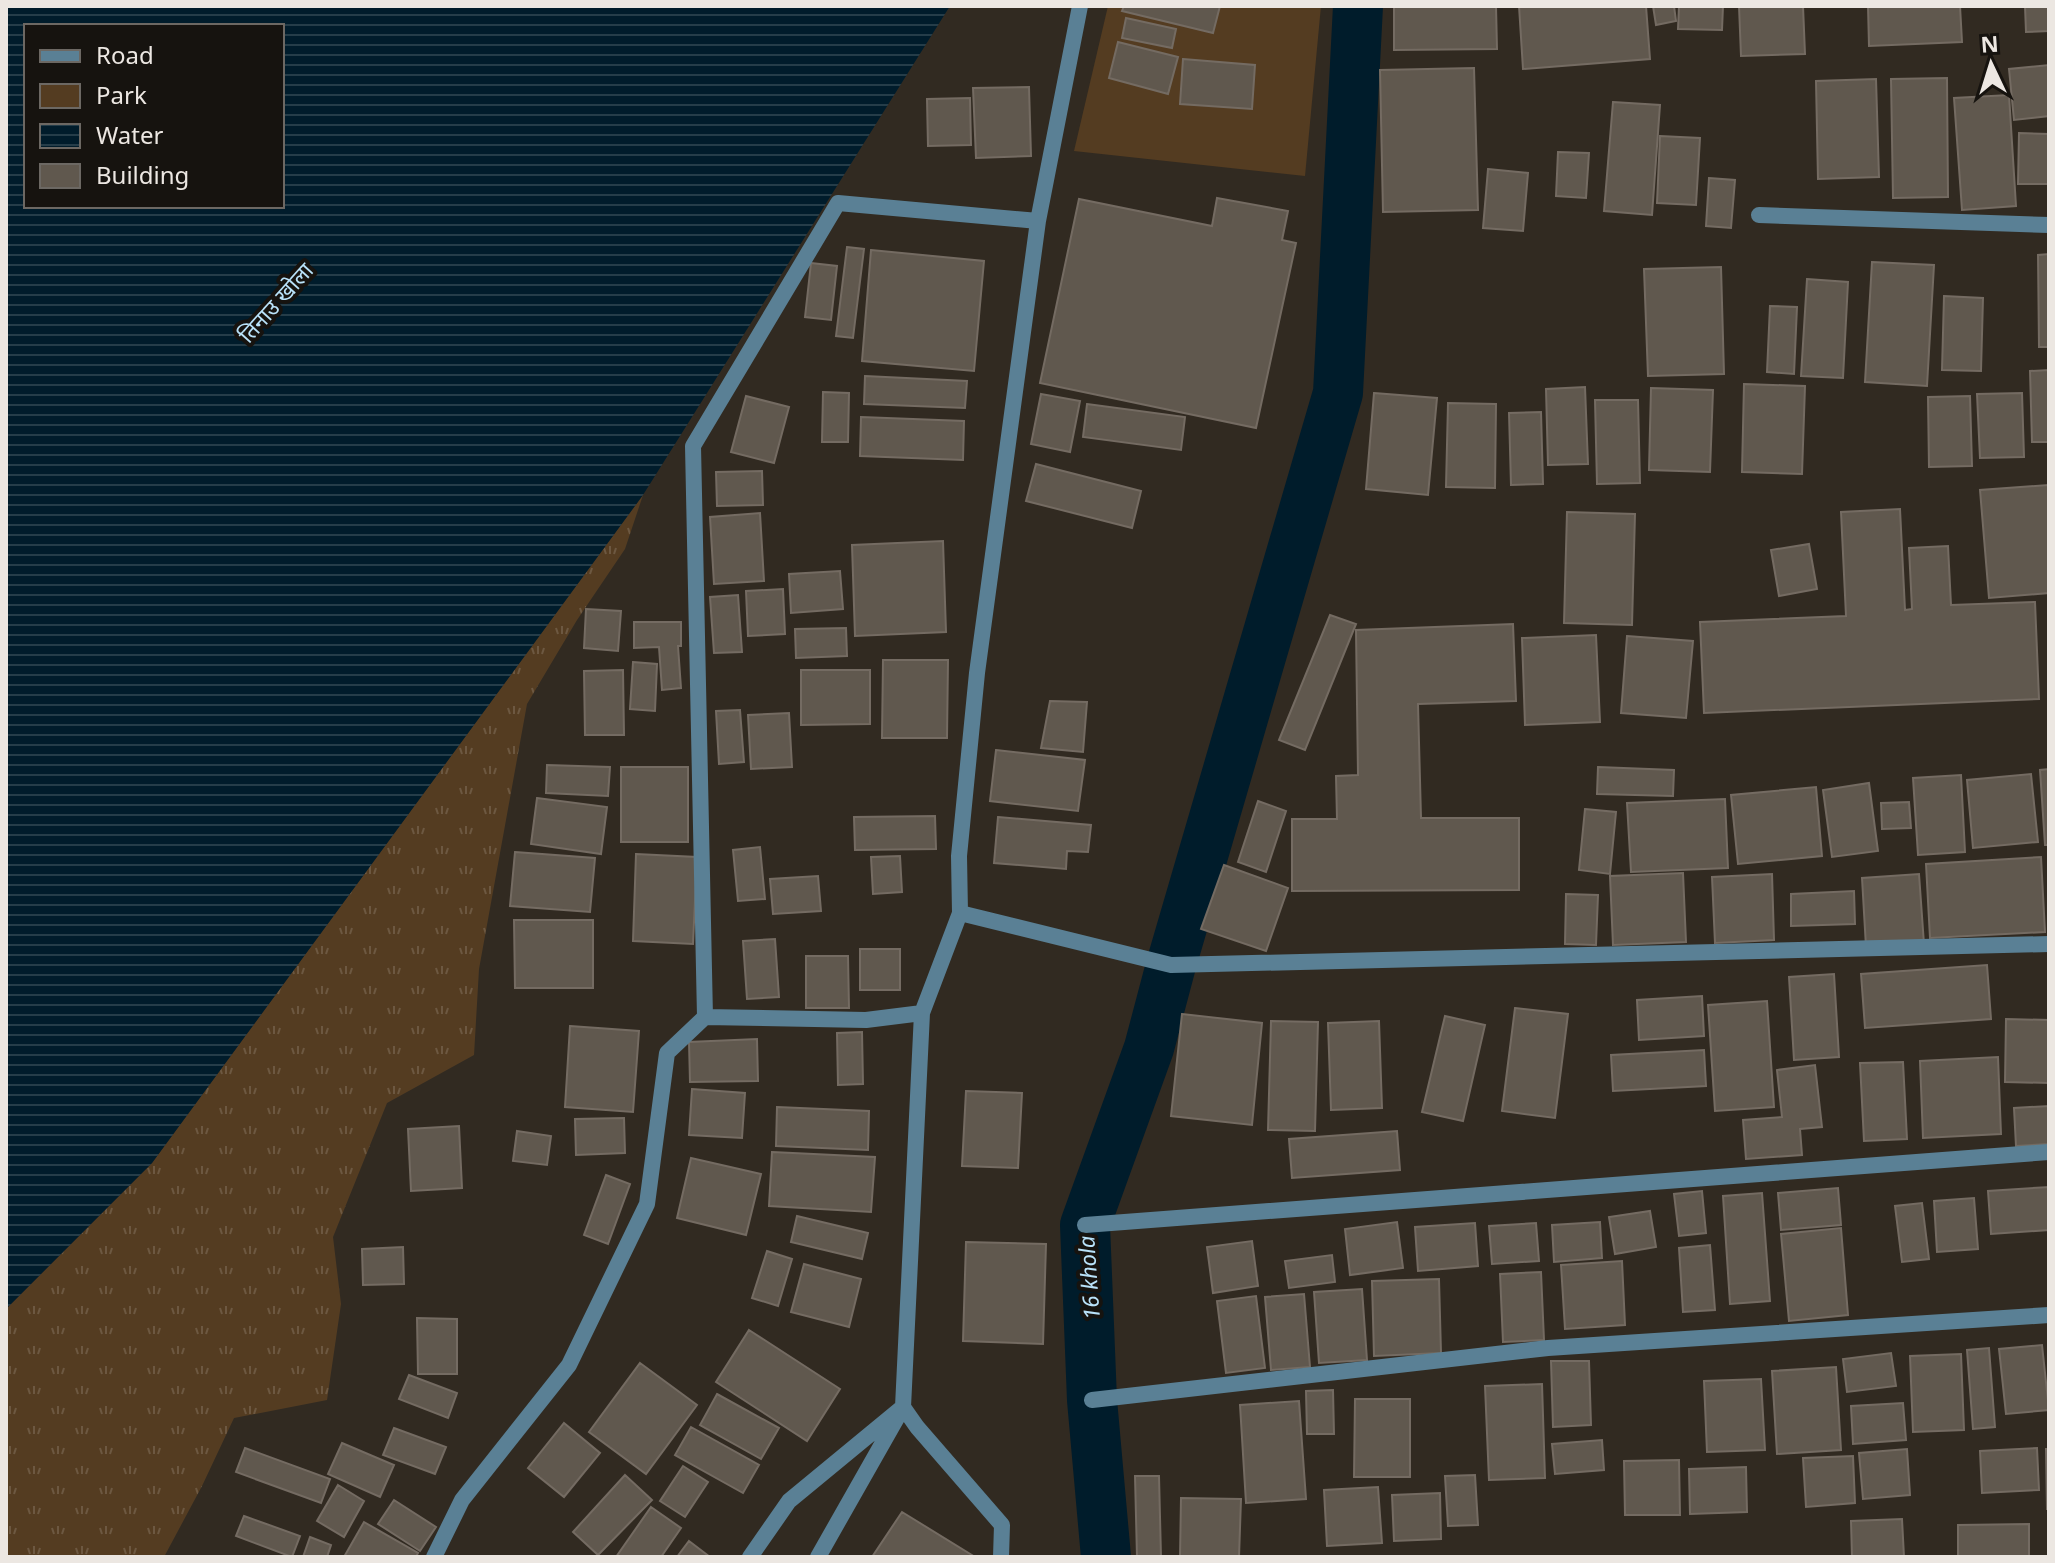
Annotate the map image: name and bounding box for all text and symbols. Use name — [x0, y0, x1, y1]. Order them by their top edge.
legend — [24, 24, 284, 208]
north arrow — [1951, 24, 2031, 104]
text: N — [1980, 27, 2000, 59]
text: Road — [96, 38, 154, 71]
text: Park — [96, 78, 147, 111]
text: Water — [96, 118, 164, 151]
text: Building — [96, 158, 189, 191]
water label: तिनाउ खोला — [231, 255, 319, 349]
water label: 16 khola — [1070, 1234, 1106, 1321]

